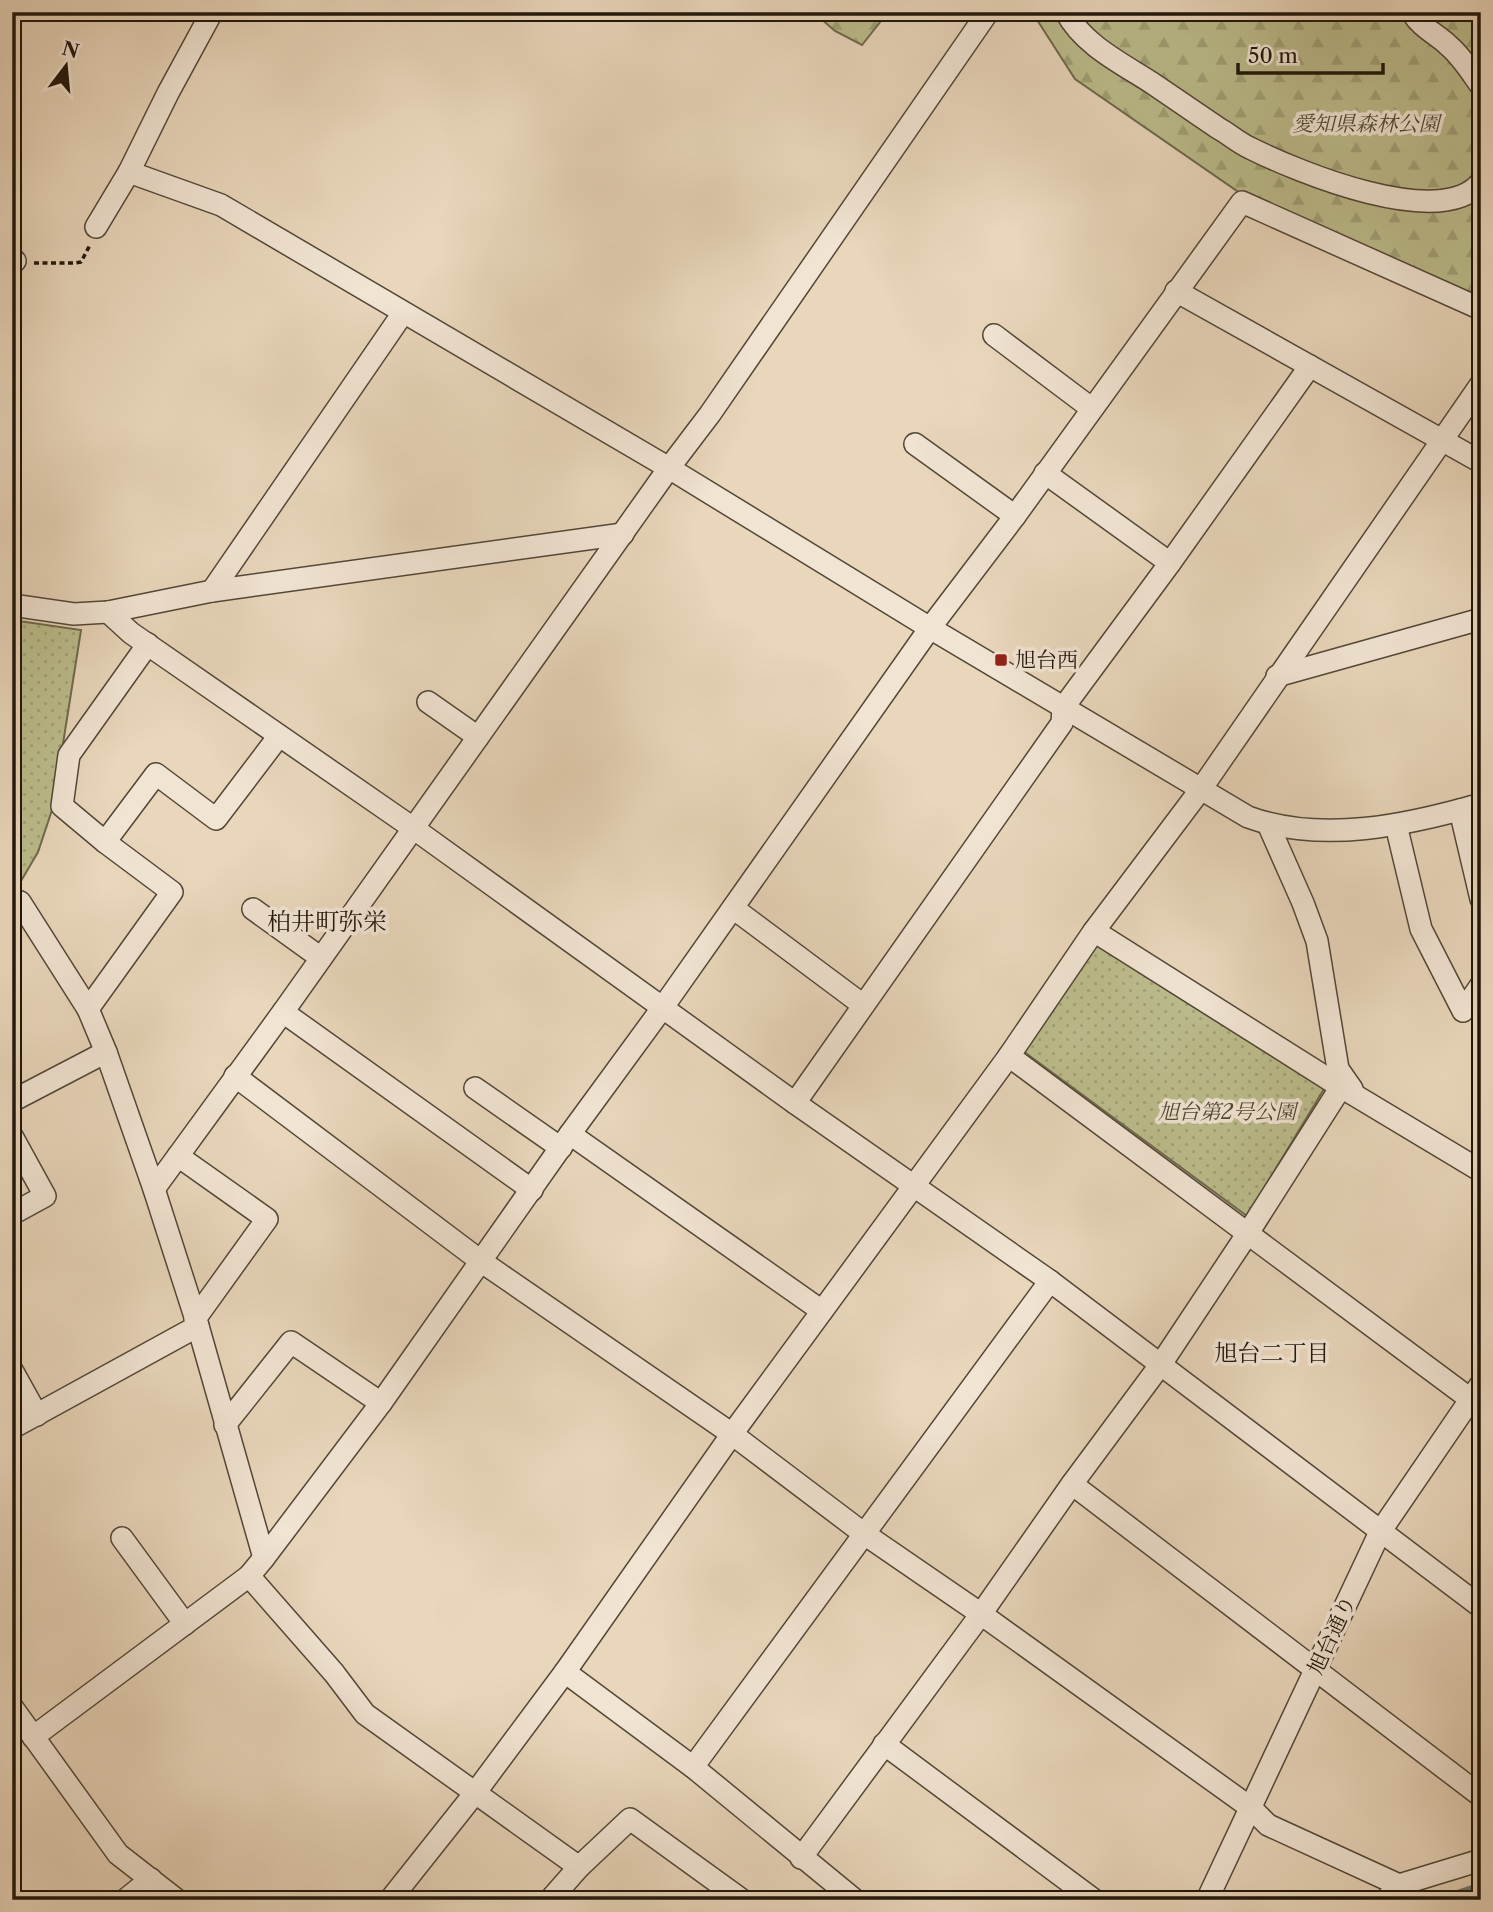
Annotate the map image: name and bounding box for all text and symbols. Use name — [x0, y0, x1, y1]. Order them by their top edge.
north arrow — [32, 32, 102, 102]
scale bar — [1238, 32, 1383, 76]
text: N — [59, 37, 82, 63]
text: 50 m — [1248, 43, 1298, 68]
park label: 愛知県森林公園 — [1293, 111, 1442, 136]
place label: 旭台西 — [1015, 647, 1078, 672]
marker: 旭台西 — [993, 652, 1009, 668]
district label: 柏井町弥栄 — [267, 907, 387, 936]
park label: 旭台第2号公園 — [1158, 1099, 1299, 1124]
district label: 旭台二丁目 — [1215, 1339, 1330, 1367]
street label: 旭台通り — [1302, 1591, 1361, 1678]

